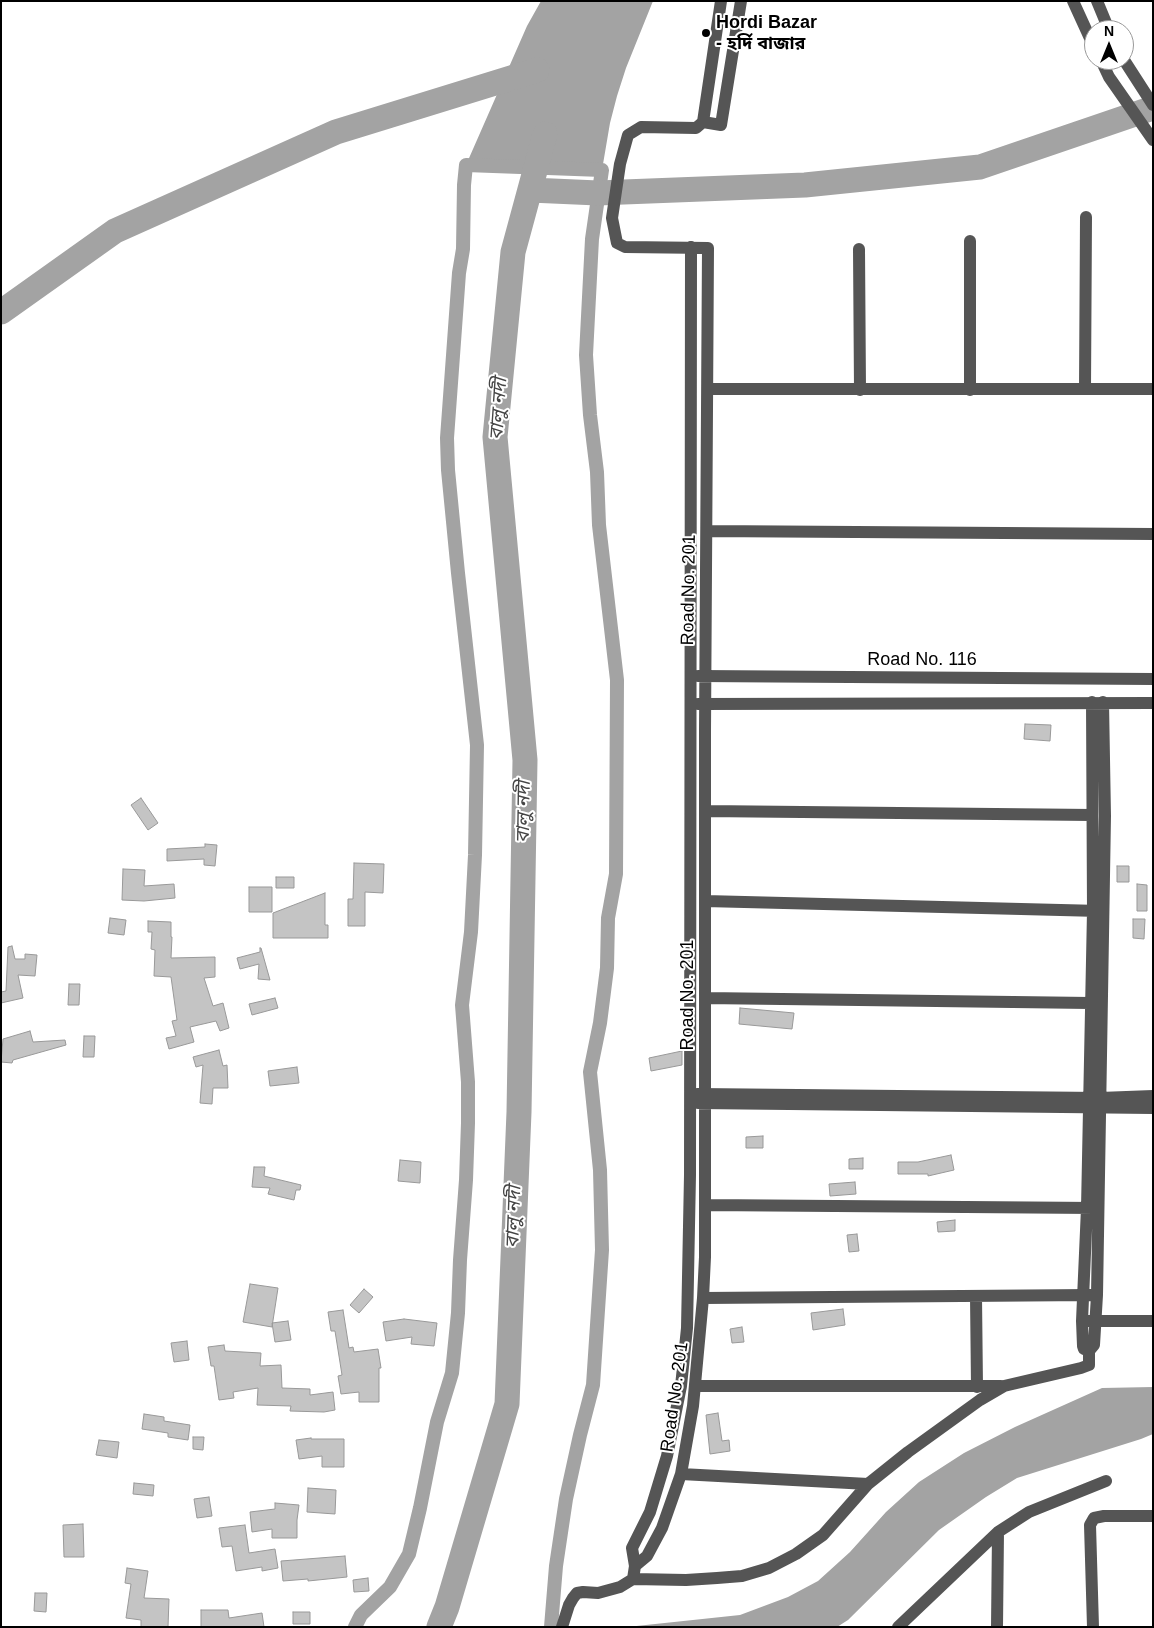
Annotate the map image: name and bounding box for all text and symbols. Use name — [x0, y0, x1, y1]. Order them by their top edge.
place label: Hordi Bazar - হর্দি বাজার — [716, 12, 817, 54]
north arrow — [1084, 20, 1134, 70]
text: N — [1104, 23, 1114, 39]
marker: Hordi Bazar - হর্দি বাজার — [700, 27, 712, 39]
water label: বালু নদী — [485, 377, 513, 441]
street label: Road No. 201 — [677, 534, 701, 646]
street label: Road No. 116 — [867, 649, 977, 671]
water label: বালু নদী — [512, 781, 536, 843]
street label: Road No. 201 — [677, 939, 699, 1051]
water label: বালু নদী — [502, 1185, 526, 1249]
street label: Road No. 201 — [657, 1340, 693, 1454]

